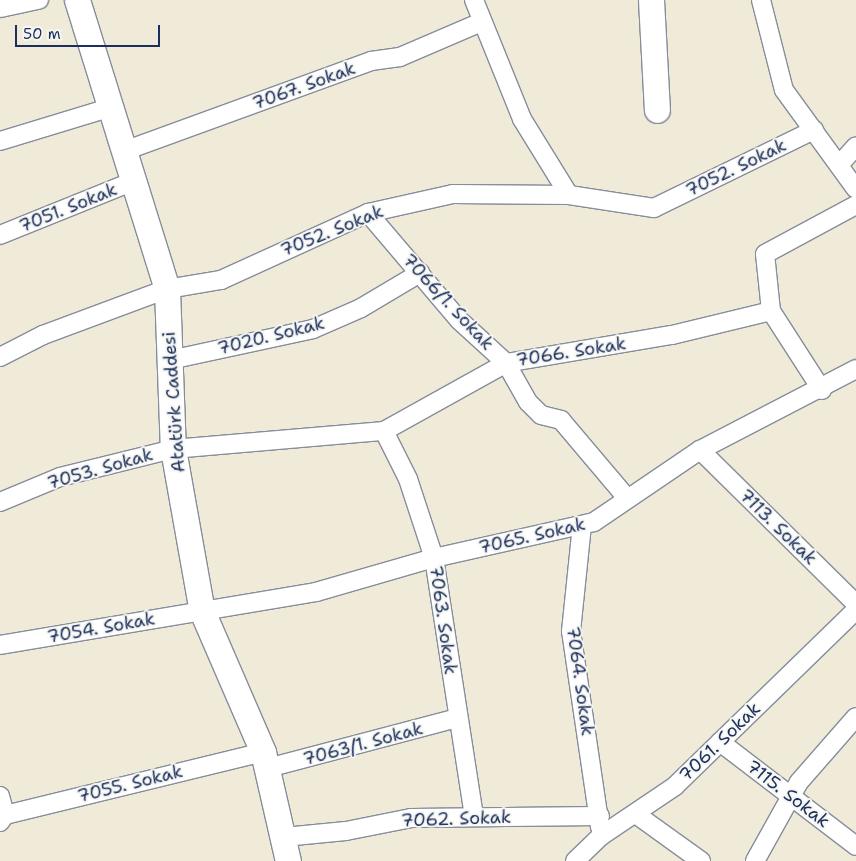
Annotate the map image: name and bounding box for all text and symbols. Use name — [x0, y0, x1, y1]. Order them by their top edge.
scale bar — [18, 15, 162, 47]
text: 50 m — [23, 24, 61, 44]
street label: 7067. Sokak — [249, 57, 359, 115]
street label: 7052. Sokak — [682, 134, 790, 202]
street label: 7051. Sokak — [16, 179, 120, 237]
street label: 7052. Sokak — [277, 201, 387, 261]
street label: 7066/1. Sokak — [398, 249, 498, 355]
street label: 7020. Sokak — [215, 312, 327, 360]
street label: Atatürk Caddesi — [158, 331, 190, 473]
street label: 7066. Sokak — [514, 333, 628, 371]
street label: 7053. Sokak — [45, 444, 155, 494]
street label: 7113. Sokak — [735, 485, 821, 569]
street label: 7065. Sokak — [476, 513, 588, 559]
street label: 7063. Sokak — [425, 564, 461, 676]
street label: 7054. Sokak — [45, 608, 157, 648]
street label: 7064. Sokak — [562, 625, 598, 737]
street label: 7061. Sokak — [675, 698, 765, 786]
street label: 7063/1. Sokak — [301, 718, 425, 770]
street label: 7115. Sokak — [742, 756, 834, 832]
street label: 7055. Sokak — [75, 760, 185, 808]
street label: 7062. Sokak — [401, 806, 511, 832]

